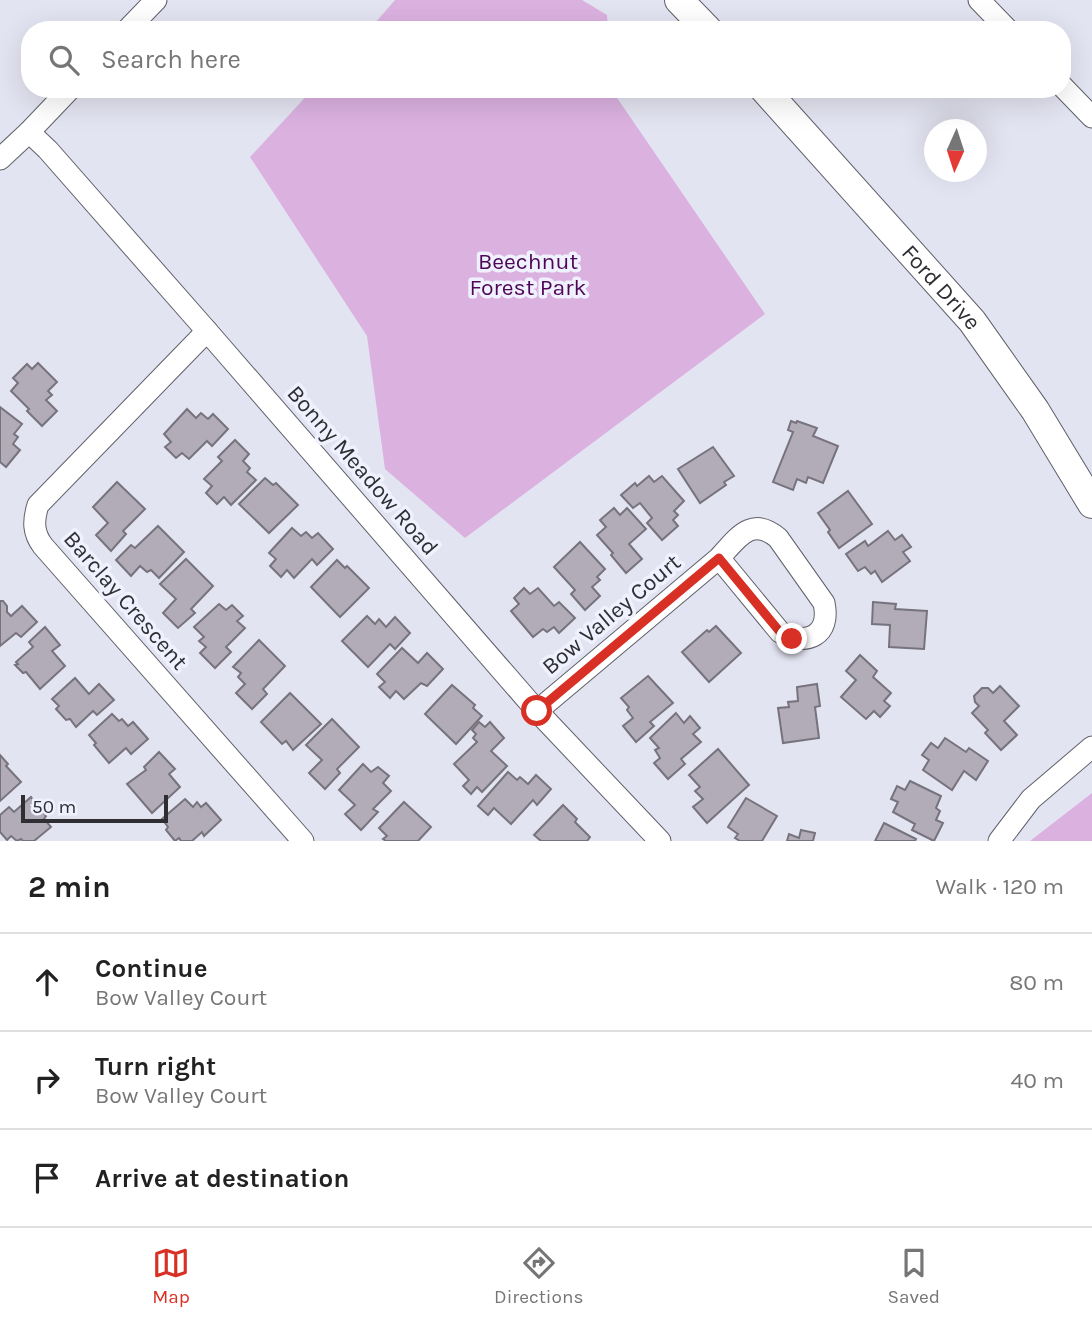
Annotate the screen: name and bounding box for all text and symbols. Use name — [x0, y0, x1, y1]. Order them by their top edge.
search box — [21, 21, 1071, 98]
icon: search — [45, 41, 83, 79]
text: Search here — [101, 44, 241, 75]
north arrow — [924, 119, 987, 182]
street label: Ford Drive — [896, 239, 987, 335]
park label: Beechnut Forest Park — [470, 248, 587, 301]
street label: Bonny Meadow Road — [282, 380, 444, 561]
street label: Barclay Crescent — [58, 525, 193, 675]
street label: Bow Valley Court — [537, 548, 686, 680]
route end — [776, 623, 807, 654]
route start — [521, 695, 552, 726]
scale bar — [21, 792, 168, 824]
text: 50 m — [32, 796, 76, 818]
text: 2 min — [28, 869, 111, 905]
text: Walk · 120 m — [936, 873, 1064, 900]
text: Continue — [95, 953, 207, 984]
icon: ahead — [28, 963, 66, 1001]
text: 80 m — [1009, 969, 1064, 996]
text: Bow Valley Court — [95, 984, 267, 1011]
text: Turn right — [95, 1051, 216, 1082]
icon: right — [28, 1061, 66, 1099]
text: 40 m — [1011, 1067, 1064, 1094]
text: Bow Valley Court — [95, 1082, 267, 1109]
icon: arrive — [28, 1159, 66, 1197]
text: Arrive at destination — [95, 1163, 349, 1194]
tab: Map — [152, 1244, 190, 1308]
tab: Directions — [494, 1244, 583, 1308]
tab: Saved — [887, 1244, 940, 1308]

